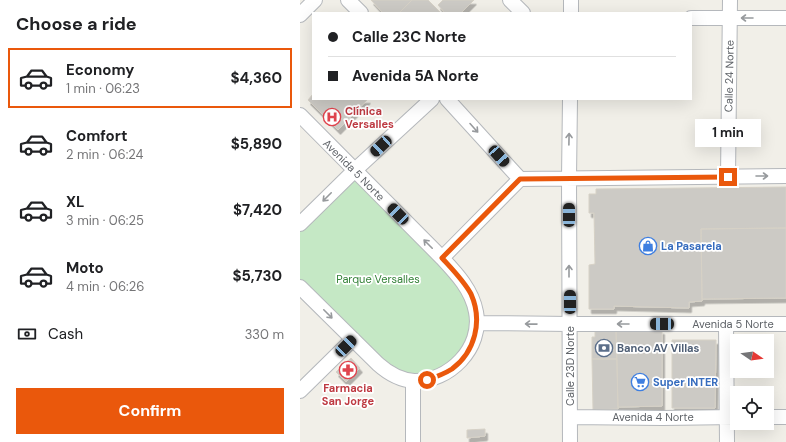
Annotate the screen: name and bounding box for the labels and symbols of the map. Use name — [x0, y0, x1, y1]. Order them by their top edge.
one-way arrow — [741, 14, 754, 22]
street label: Calle 24 Norte — [721, 40, 737, 112]
place label: Clínica Versalles — [345, 104, 394, 131]
hospital icon: Clínica Versalles — [322, 107, 342, 127]
callout: 1 min — [695, 119, 761, 147]
one-way arrow — [469, 123, 478, 133]
car — [368, 133, 394, 159]
one-way arrow — [565, 133, 573, 146]
street label: Avenida 5 Norte — [320, 136, 388, 204]
car — [487, 143, 511, 169]
route end — [719, 168, 737, 186]
one-way arrow — [755, 172, 768, 180]
one-way arrow — [322, 192, 332, 202]
car — [385, 201, 411, 227]
car — [563, 203, 575, 227]
shop icon: La Pasarela — [638, 236, 658, 256]
one-way arrow — [423, 239, 433, 249]
place label: La Pasarela — [661, 239, 722, 253]
one-way arrow — [565, 265, 573, 278]
park label: Parque Versalles — [336, 272, 420, 286]
car — [564, 290, 576, 314]
one-way arrow — [323, 309, 333, 319]
street label: Avenida 5 Norte — [692, 317, 774, 331]
car — [650, 318, 674, 330]
one-way arrow — [525, 320, 538, 327]
one-way arrow — [617, 320, 630, 328]
street label: Calle 23D Norte — [563, 326, 577, 406]
car — [333, 333, 359, 359]
north arrow — [730, 334, 774, 378]
bank icon: Banco AV Villas — [594, 338, 614, 358]
place label: Banco AV Villas — [617, 341, 700, 355]
pharmacy icon: Farmacia San Jorge — [338, 360, 358, 380]
route start — [418, 371, 436, 389]
supermarket icon: Super INTER — [630, 372, 650, 392]
place label: Super INTER — [653, 375, 718, 389]
place label: Farmacia San Jorge — [322, 381, 375, 408]
street label: Avenida 4 Norte — [612, 410, 694, 424]

